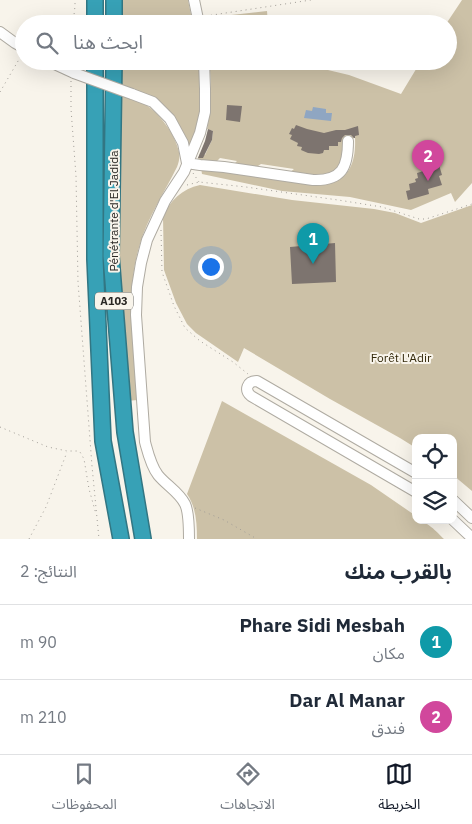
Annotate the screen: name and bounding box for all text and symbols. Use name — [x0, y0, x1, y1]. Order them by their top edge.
search box — [15, 15, 457, 70]
icon: search — [33, 29, 61, 57]
text: ابحث هنا — [73, 30, 143, 54]
pin: 2 — [412, 140, 444, 181]
street label: Pénétrante d'El Jadida — [106, 150, 121, 272]
pin: 1 — [297, 223, 329, 264]
your location — [198, 254, 224, 280]
road number: A103 — [95, 292, 133, 310]
park label: Forêt L'Adir — [371, 350, 432, 365]
map controls — [412, 434, 457, 524]
button: locate — [412, 434, 457, 479]
button: layers — [412, 479, 457, 524]
text: بالقرب منك — [345, 557, 452, 585]
text: النتائج: 2 — [20, 561, 77, 581]
text: Phare Sidi Mesbah — [239, 613, 405, 637]
text: 90 m — [20, 632, 57, 652]
text: 1 — [431, 632, 441, 652]
text: مكان — [373, 643, 405, 663]
text: Dar Al Manar — [289, 688, 405, 712]
text: 210 m — [20, 707, 67, 727]
text: 2 — [431, 707, 441, 727]
text: فندق — [371, 718, 405, 738]
tab: المحفوظات — [52, 760, 117, 819]
tab: الاتجاهات — [220, 760, 275, 819]
tab: الخريطة — [378, 760, 420, 819]

